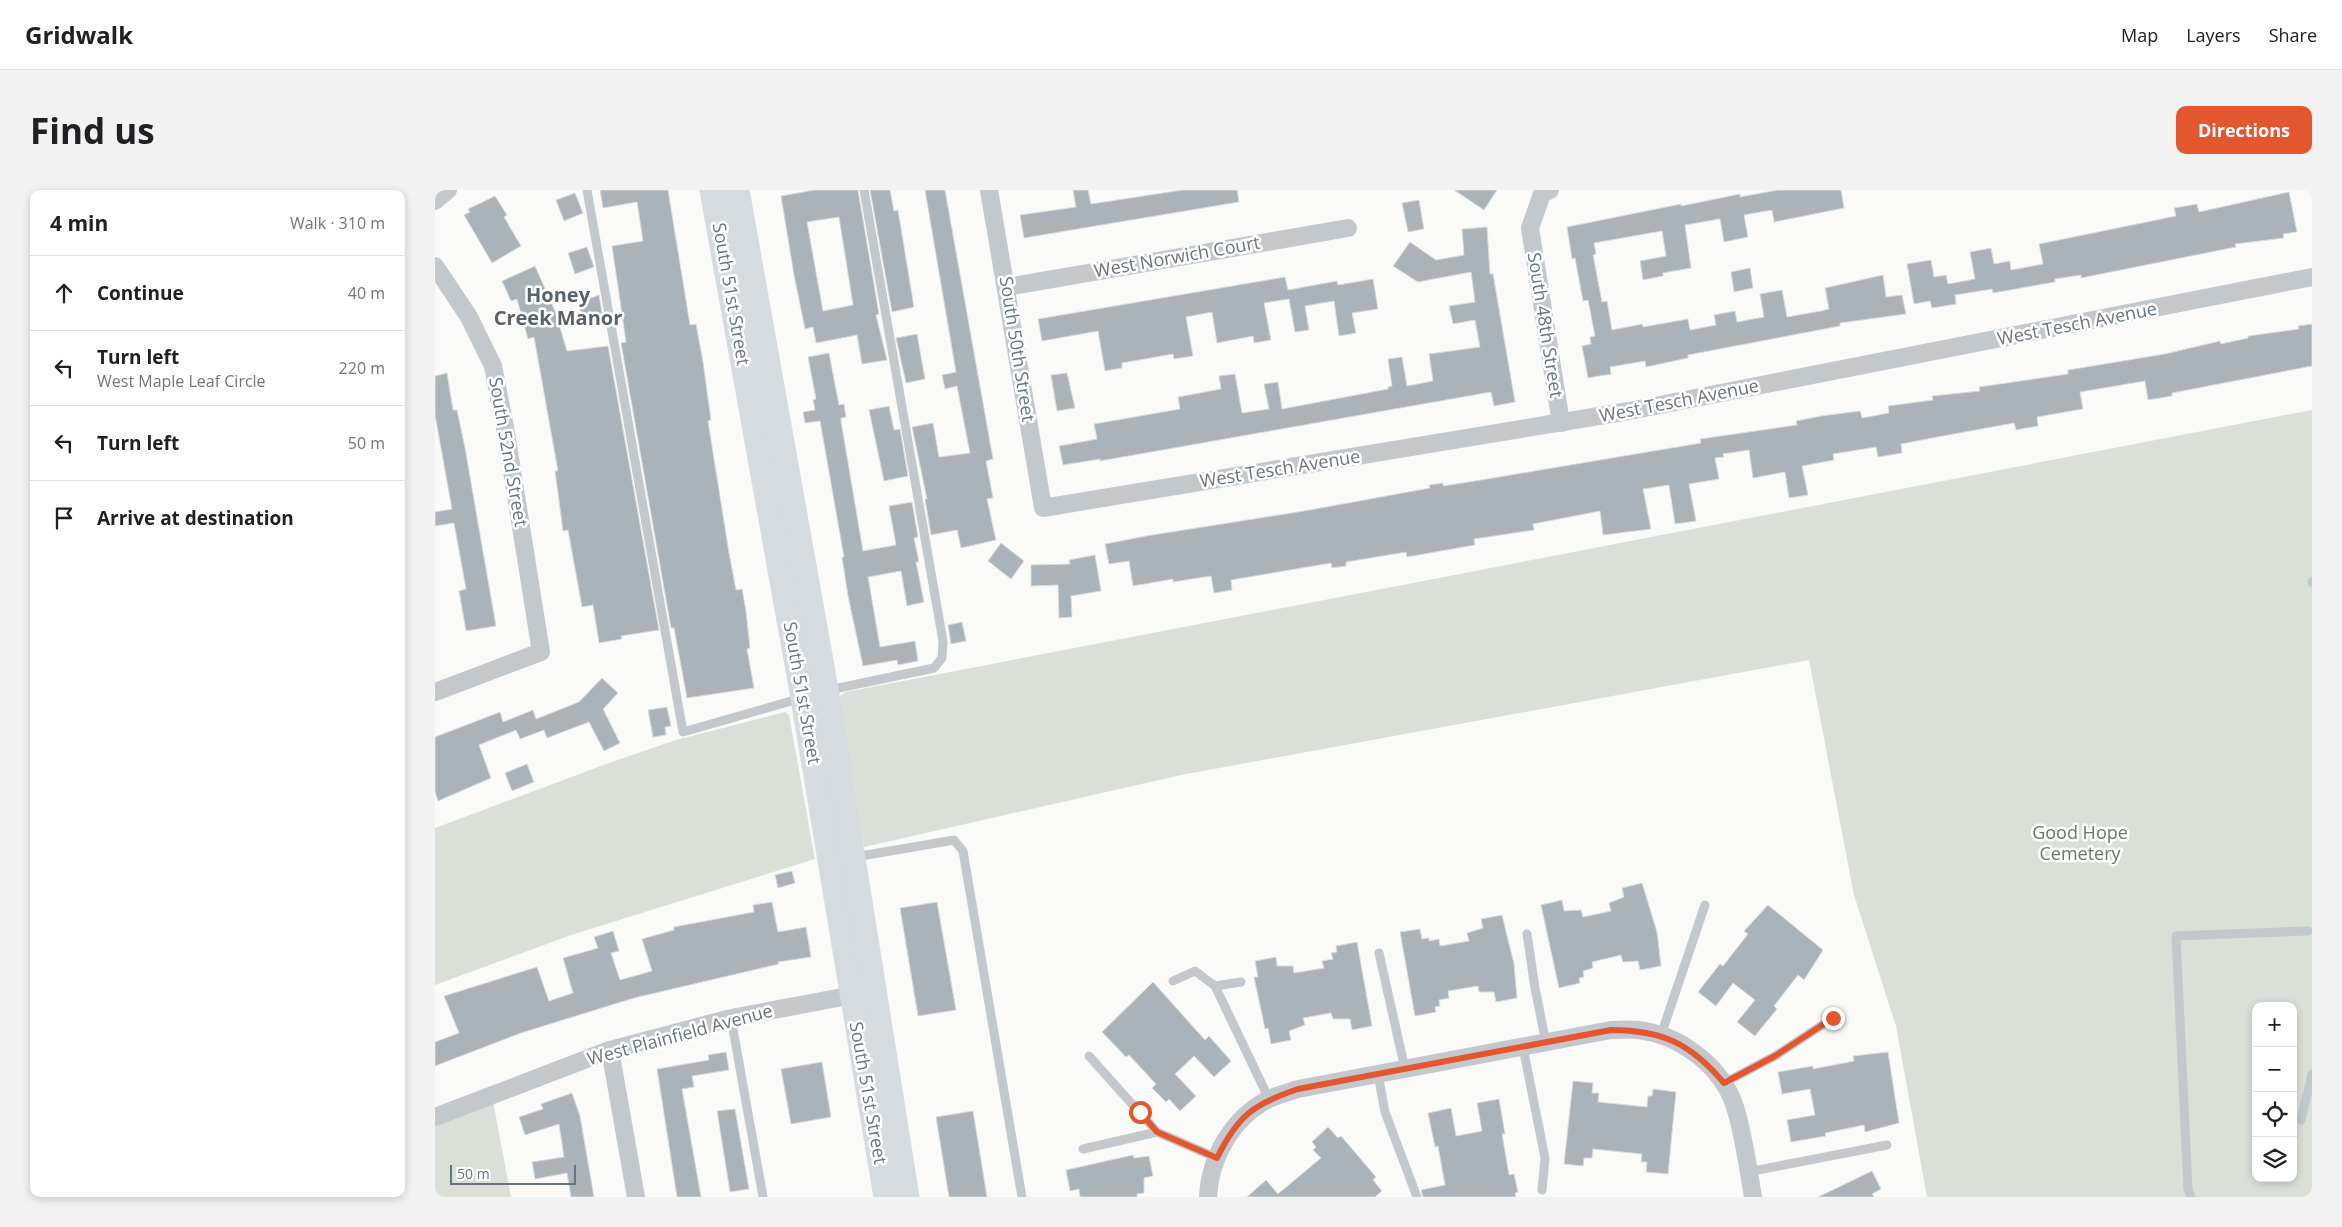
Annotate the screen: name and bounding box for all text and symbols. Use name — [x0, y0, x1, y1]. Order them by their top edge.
text: Gridwalk — [25, 18, 133, 51]
text: Map — [2121, 23, 2158, 47]
text: Layers — [2186, 23, 2241, 47]
text: Share — [2269, 23, 2317, 47]
button: Directions — [2176, 106, 2312, 154]
text: Find us — [30, 107, 155, 154]
text: 4 min — [50, 209, 108, 237]
text: Walk · 310 m — [290, 212, 385, 234]
street label: South 51st Street — [708, 221, 756, 367]
street label: West Norwich Court — [1092, 230, 1262, 282]
street label: South 48th Street — [1523, 250, 1569, 399]
street label: South 50th Street — [995, 274, 1041, 423]
icon: ahead — [50, 279, 78, 307]
text: Continue — [97, 280, 184, 306]
district label: Honey Creek Manor — [494, 281, 622, 331]
text: 40 m — [348, 282, 385, 304]
street label: West Tesch Avenue — [1995, 296, 2159, 350]
text: Turn left — [97, 344, 179, 370]
icon: left — [50, 354, 78, 382]
text: 220 m — [339, 357, 385, 379]
text: West Maple Leaf Circle — [97, 370, 266, 392]
street label: West Tesch Avenue — [1597, 373, 1761, 427]
street label: South 52nd Street — [484, 375, 534, 528]
icon: left — [50, 429, 78, 457]
text: Turn left — [97, 430, 179, 456]
text: 50 m — [348, 432, 385, 454]
street label: West Tesch Avenue — [1198, 443, 1362, 493]
icon: arrive — [50, 504, 78, 532]
text: Arrive at destination — [97, 505, 294, 531]
street label: South 51st Street — [779, 620, 827, 766]
park label: Good Hope Cemetery — [2032, 820, 2128, 865]
street label: West Plainfield Avenue — [584, 998, 775, 1070]
map controls — [2252, 1002, 2297, 1182]
button: + — [2252, 1002, 2297, 1047]
route end — [1822, 1007, 1845, 1030]
street label: South 51st Street — [845, 1020, 893, 1166]
button: − — [2252, 1047, 2297, 1092]
button: locate — [2252, 1092, 2297, 1137]
route start — [1129, 1101, 1152, 1124]
button: layers — [2252, 1137, 2297, 1182]
scale bar — [450, 1162, 576, 1185]
text: 50 m — [457, 1164, 490, 1183]

